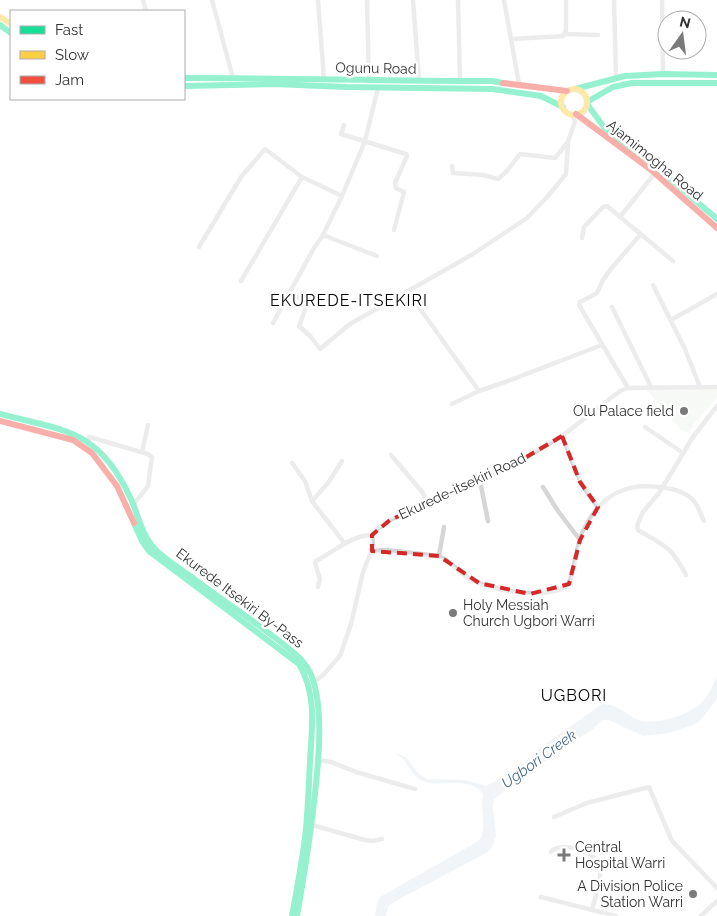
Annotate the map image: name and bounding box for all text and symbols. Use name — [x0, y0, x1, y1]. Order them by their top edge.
legend — [10, 10, 185, 100]
north arrow — [657, 10, 707, 60]
text: N — [678, 13, 692, 31]
text: Fast — [55, 21, 83, 39]
text: Slow — [55, 46, 89, 64]
street label: Ogunu Road — [335, 59, 417, 77]
text: Jam — [55, 71, 84, 89]
street label: Ajamimogha Road — [604, 116, 706, 204]
district label: EKUREDE-ITSEKIRI — [270, 291, 428, 310]
place label: Olu Palace field — [573, 403, 674, 419]
marker: Olu Palace field — [678, 405, 690, 417]
street label: Ekurede-itsekiri Road — [396, 450, 528, 522]
street label: Ekurede Itsekiri By-Pass — [173, 545, 307, 651]
place label: Holy Messiah Church Ugbori Warri — [463, 597, 595, 629]
marker: Holy Messiah Church Ugbori Warri — [447, 607, 459, 619]
district label: UGBORI — [541, 686, 607, 705]
water label: Ugbori Creek — [498, 726, 580, 792]
place label: Central Hospital Warri — [575, 839, 665, 871]
marker: Central Hospital Warri — [557, 848, 571, 862]
place label: A Division Police Station Warri — [577, 878, 683, 910]
marker: A Division Police Station Warri — [687, 888, 699, 900]

